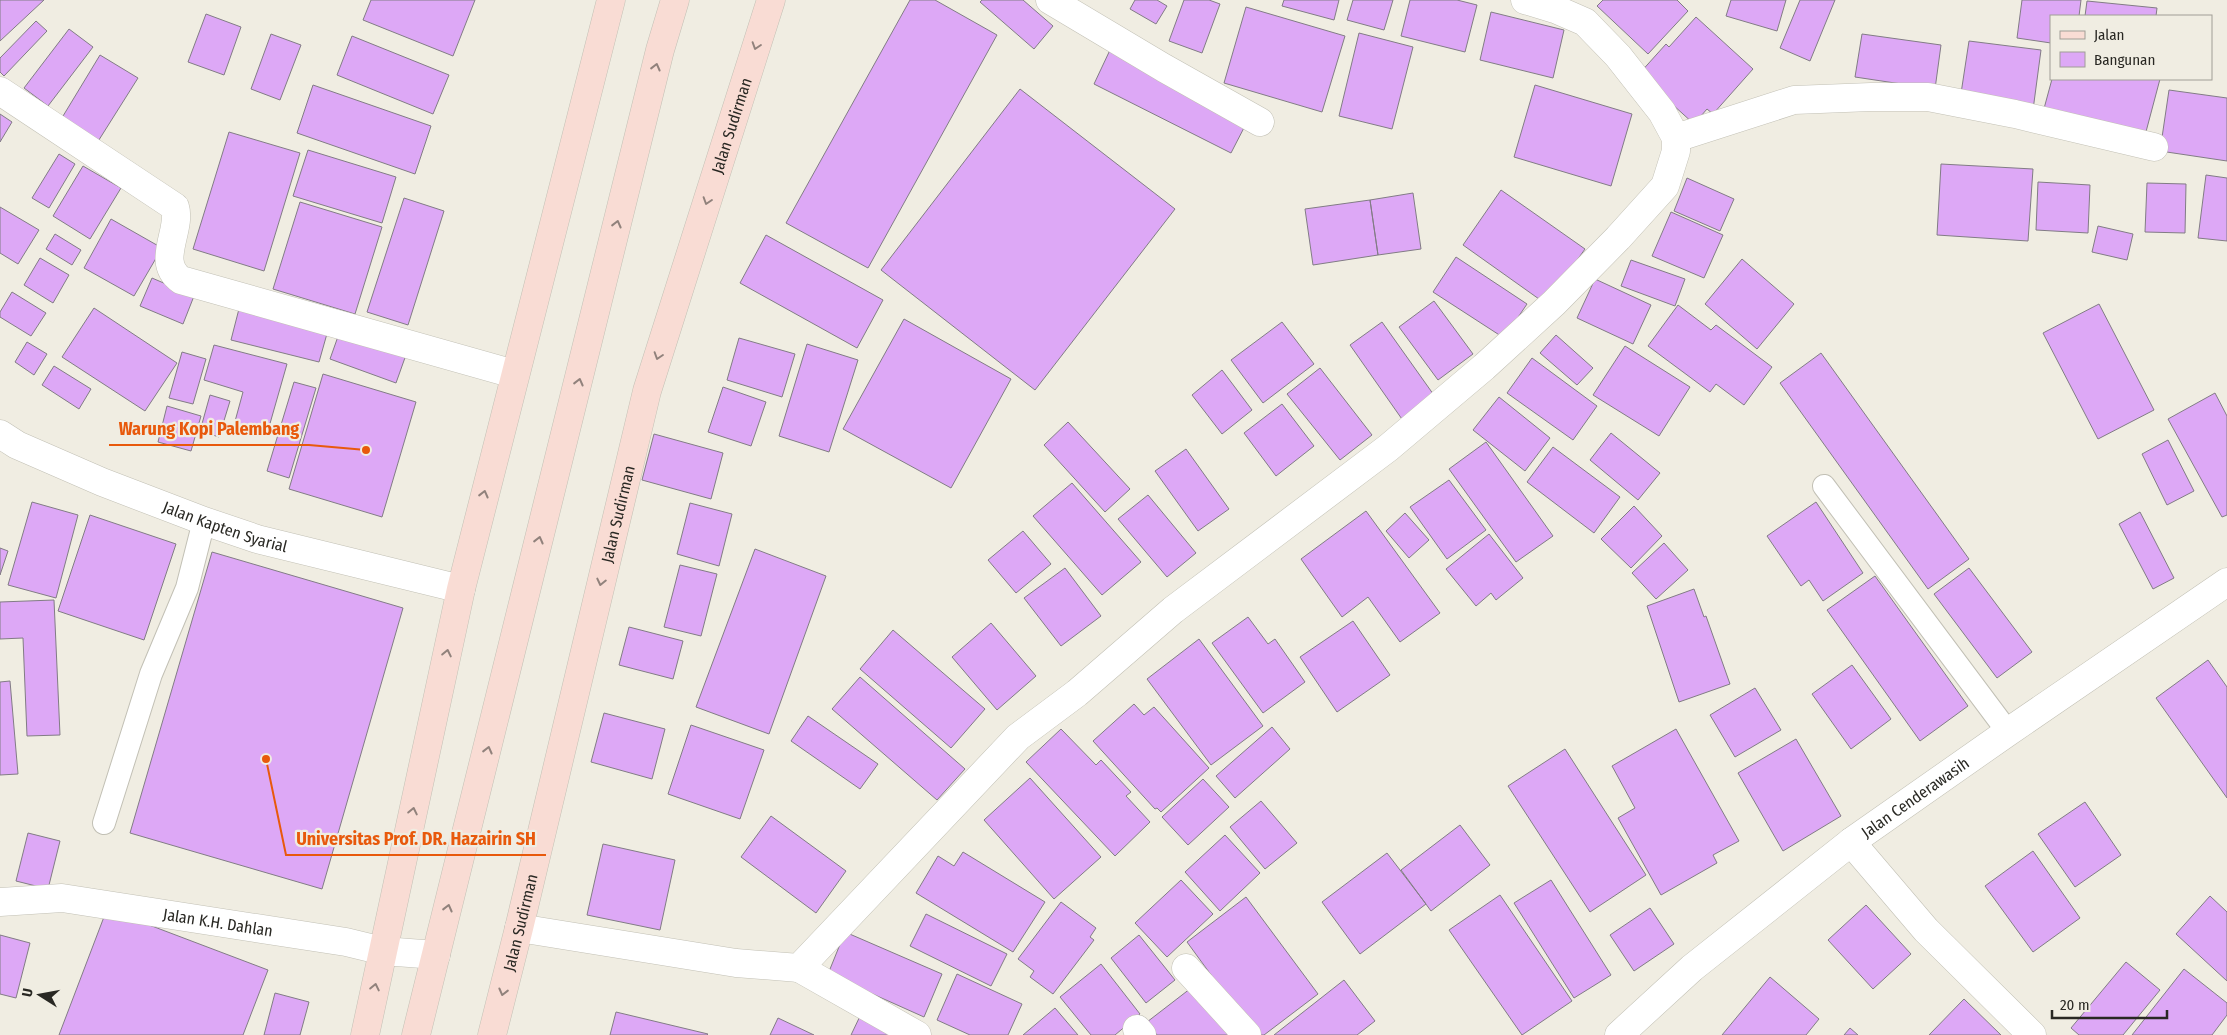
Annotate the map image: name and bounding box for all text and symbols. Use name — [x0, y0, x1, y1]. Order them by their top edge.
legend — [2050, 15, 2212, 80]
text: Jalan — [2094, 26, 2124, 44]
one-way arrow — [751, 42, 761, 50]
text: Bangunan — [2094, 51, 2155, 69]
one-way arrow — [650, 62, 661, 71]
street label: Jalan Sudirman — [707, 75, 755, 176]
one-way arrow — [702, 197, 712, 205]
one-way arrow — [612, 221, 622, 229]
one-way arrow — [653, 352, 663, 360]
one-way arrow — [573, 379, 583, 387]
callout: Warung Kopi Palembang — [109, 412, 309, 445]
text: Warung Kopi Palembang — [119, 418, 299, 440]
street label: Jalan Sudirman — [597, 463, 638, 564]
one-way arrow — [479, 491, 489, 499]
street label: Jalan Kapten Syarial — [160, 497, 289, 556]
one-way arrow — [533, 535, 544, 544]
one-way arrow — [596, 577, 607, 586]
one-way arrow — [441, 648, 452, 657]
one-way arrow — [482, 746, 493, 755]
street label: Jalan Cenderawasih — [1857, 753, 1972, 841]
one-way arrow — [407, 807, 418, 816]
callout: Universitas Prof. DR. Hazairin SH — [286, 822, 546, 855]
text: Universitas Prof. DR. Hazairin SH — [296, 828, 536, 850]
street label: Jalan Sudirman — [499, 872, 541, 973]
one-way arrow — [442, 903, 453, 912]
street label: Jalan K.H. Dahlan — [162, 904, 274, 940]
north arrow — [15, 970, 65, 1020]
one-way arrow — [369, 983, 380, 992]
text: U — [19, 987, 37, 998]
one-way arrow — [498, 988, 509, 997]
scale bar — [2052, 988, 2167, 1020]
text: 20 m — [2060, 996, 2090, 1014]

